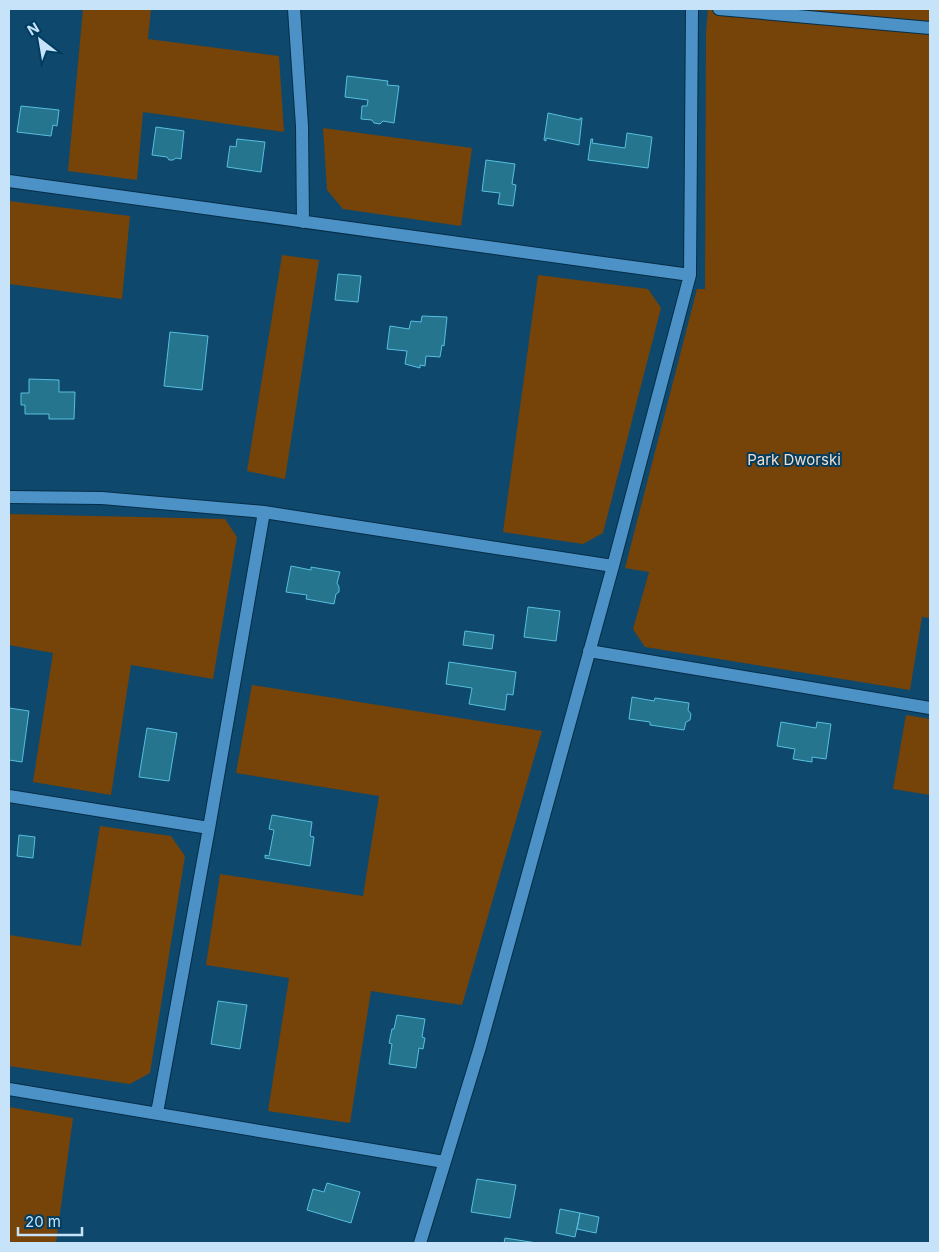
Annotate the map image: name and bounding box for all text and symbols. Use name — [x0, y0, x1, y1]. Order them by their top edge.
north arrow — [15, 15, 65, 65]
text: N — [24, 18, 42, 38]
park label: Park Dworski — [747, 450, 841, 469]
scale bar — [18, 1204, 81, 1236]
text: 20 m — [25, 1212, 61, 1231]

